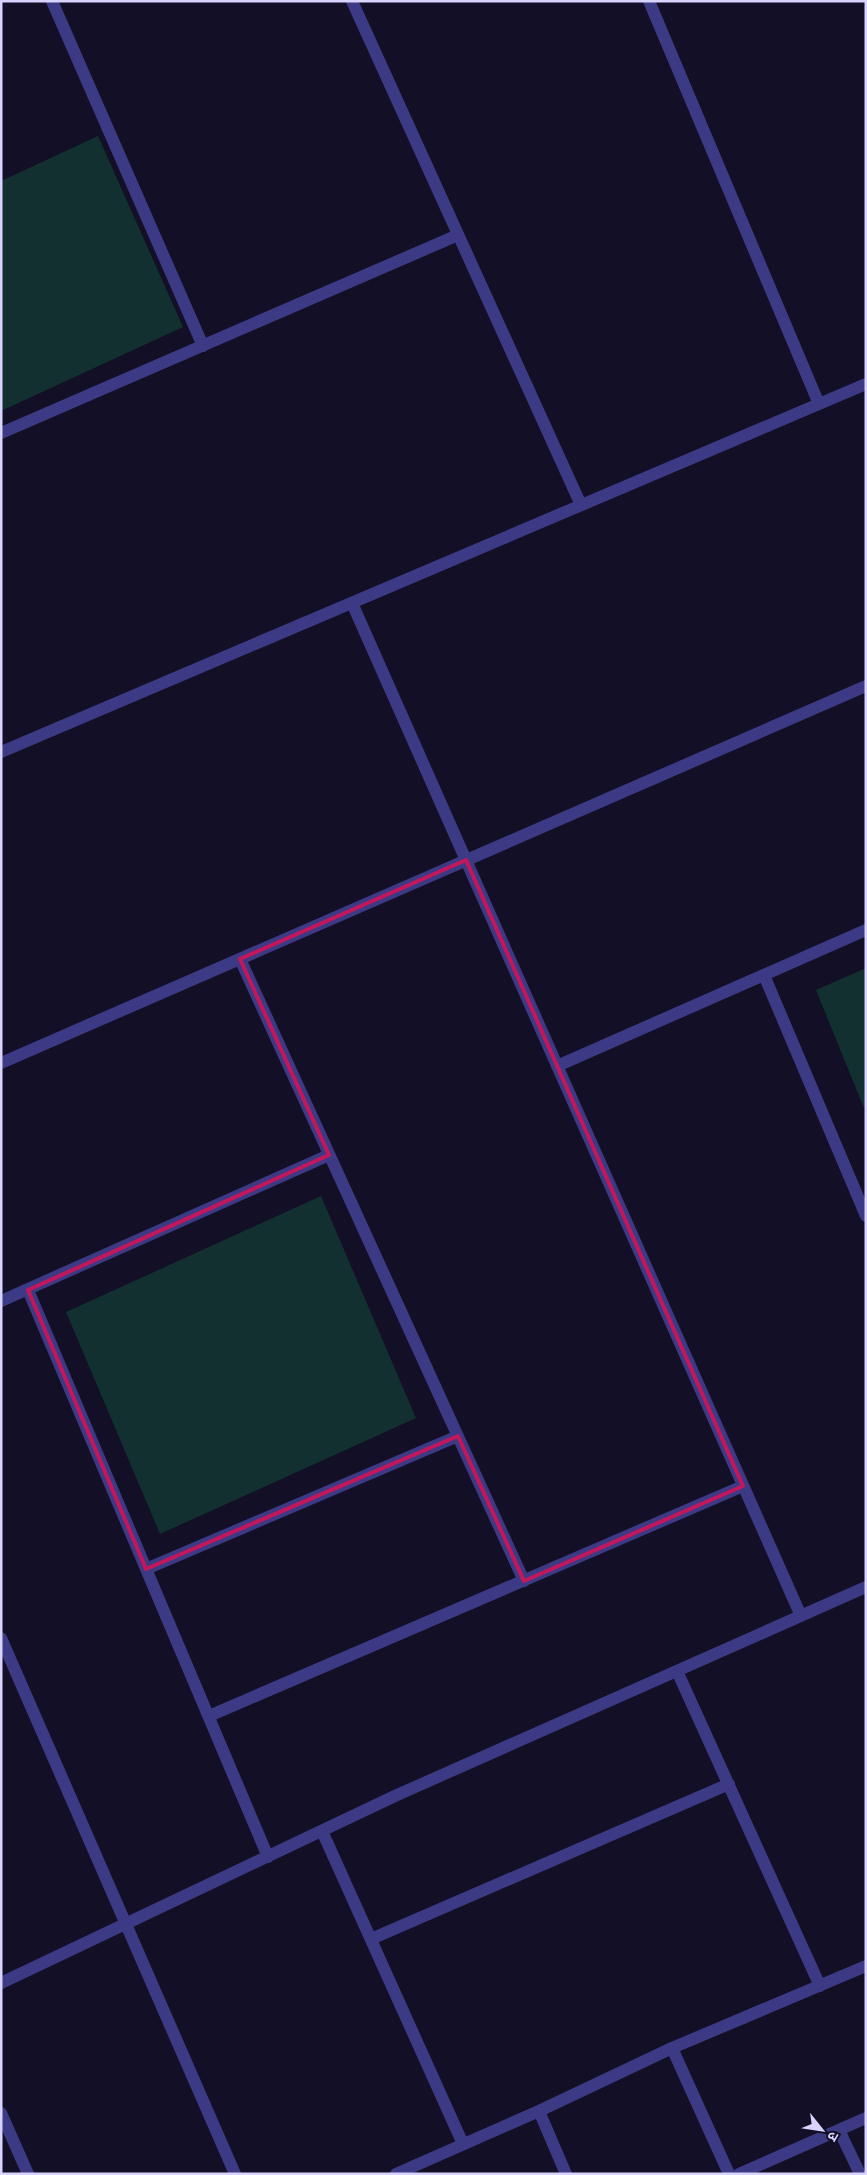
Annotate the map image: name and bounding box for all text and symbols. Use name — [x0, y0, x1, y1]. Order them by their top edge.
north arrow — [797, 2105, 847, 2155]
text: उ — [823, 2128, 843, 2145]

